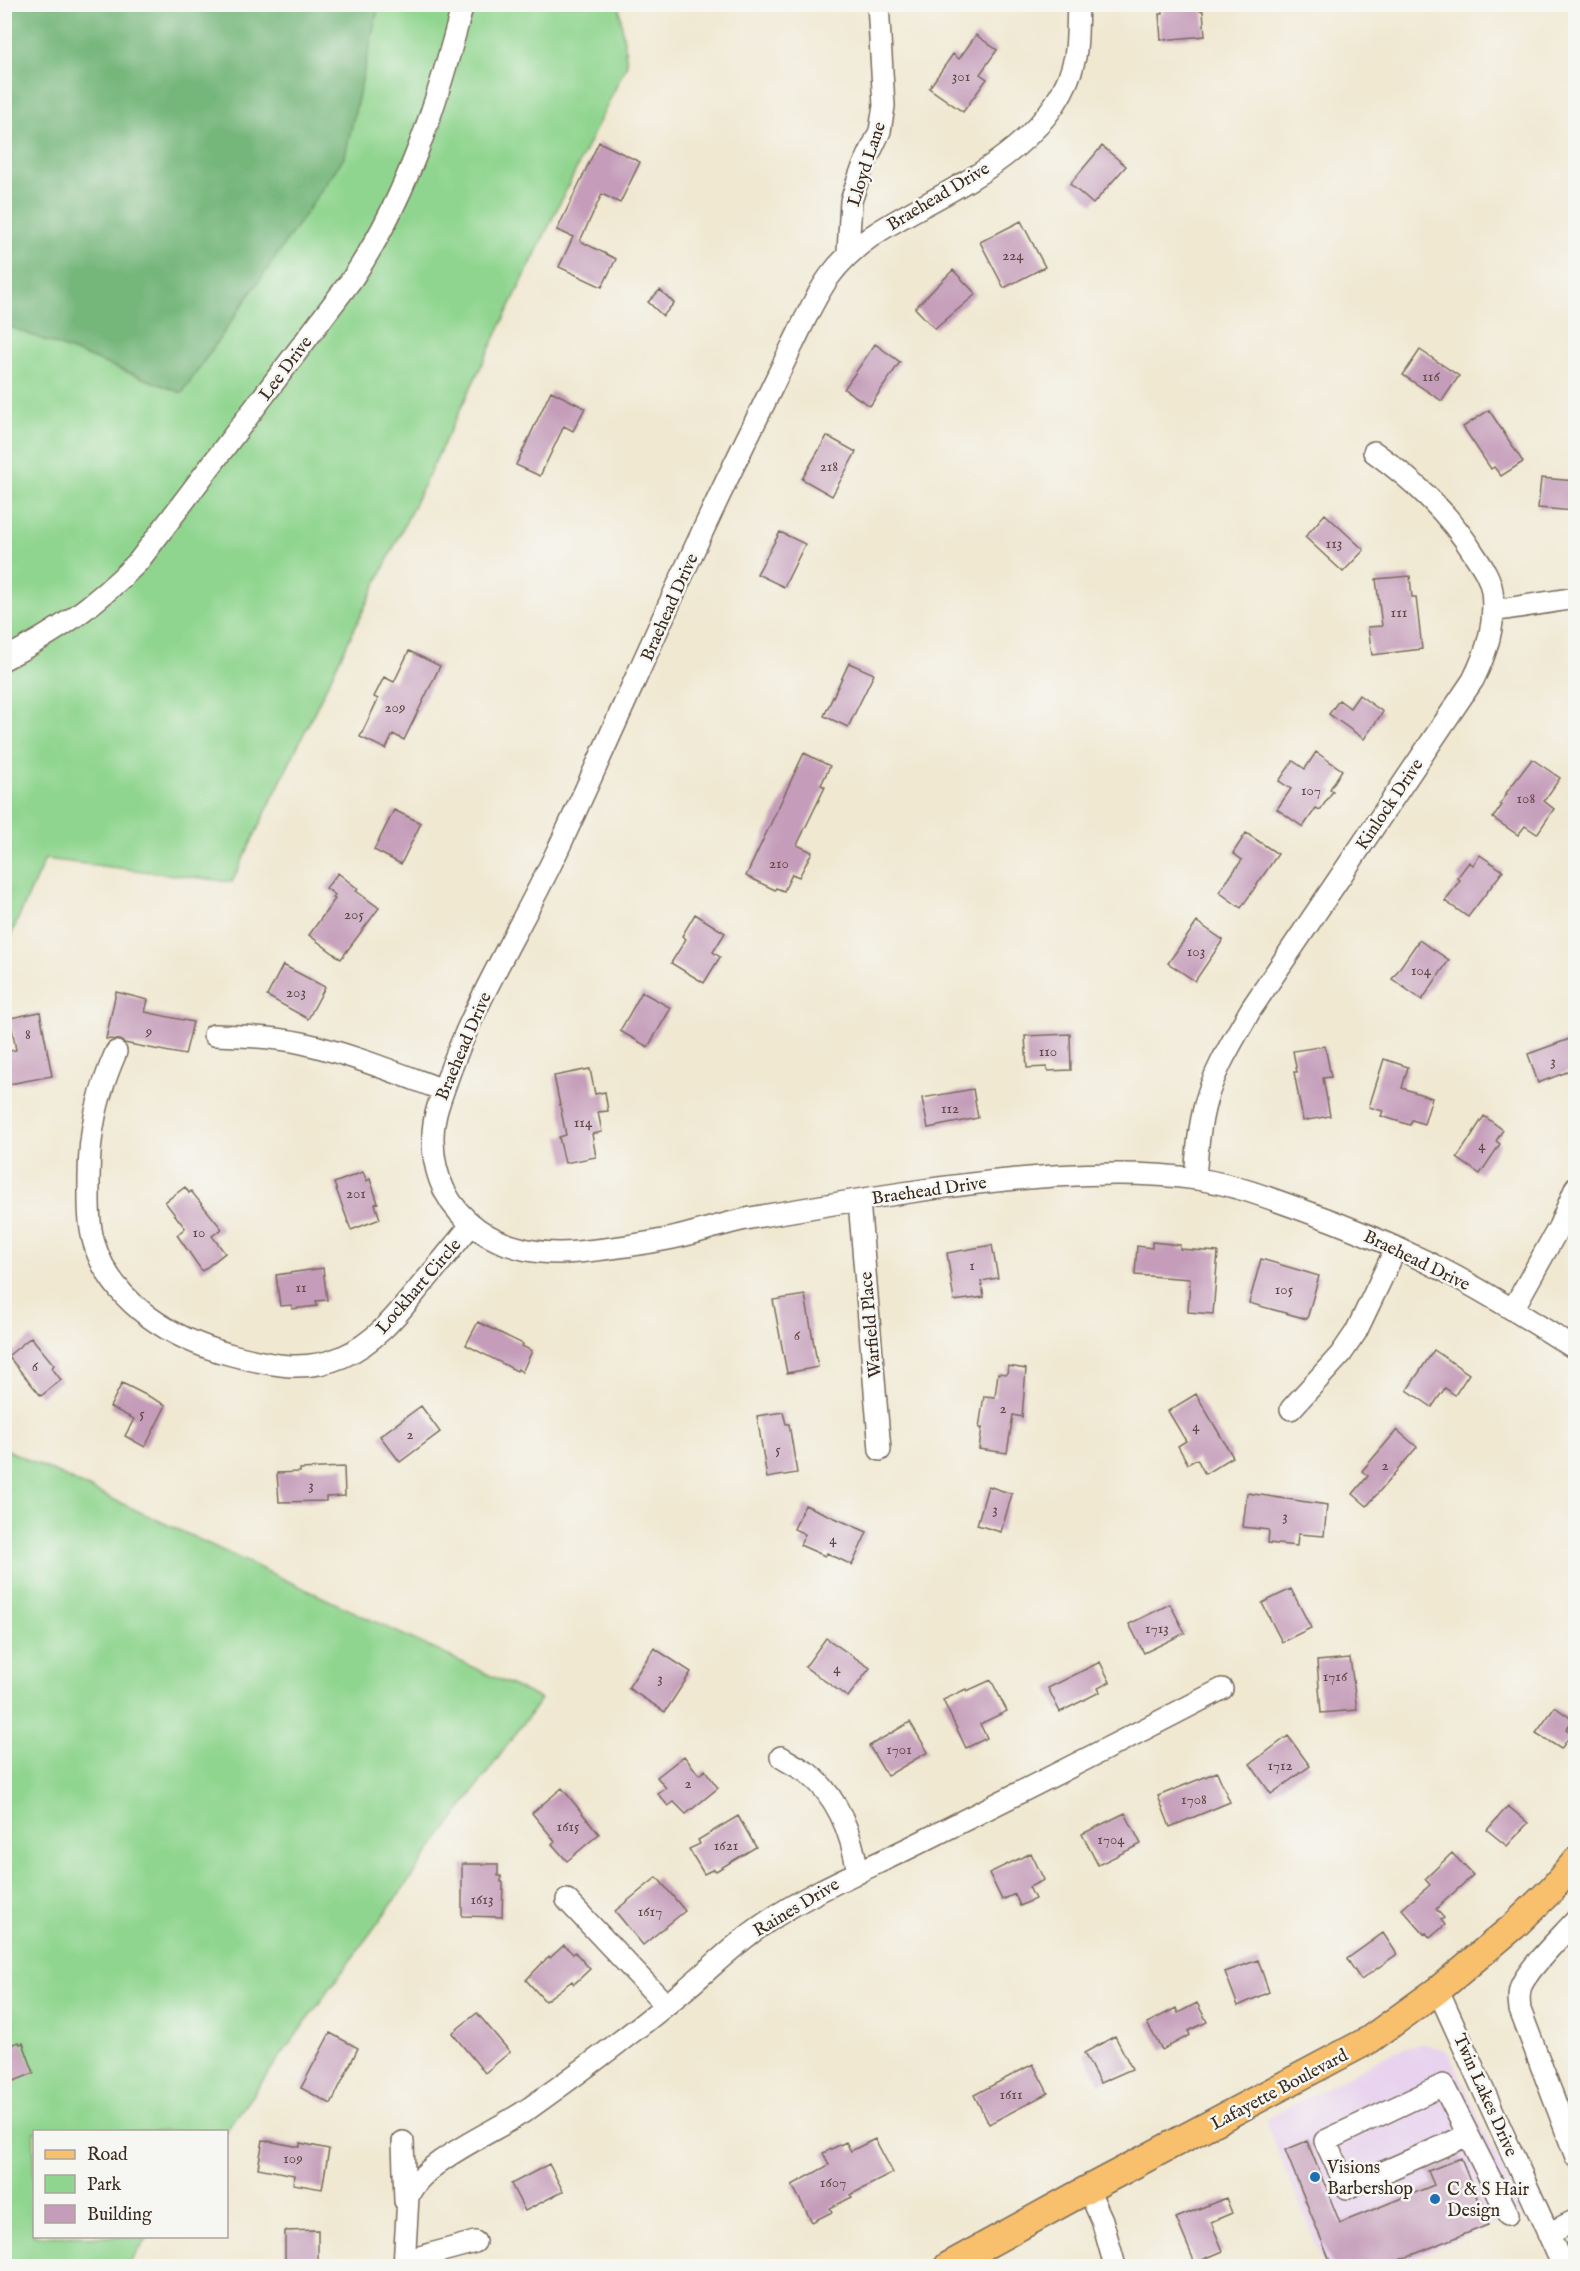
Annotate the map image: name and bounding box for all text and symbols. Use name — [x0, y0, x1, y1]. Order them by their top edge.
house number: 301 — [952, 67, 970, 86]
street label: Lloyd Lane — [843, 119, 892, 210]
street label: Braehead Drive — [883, 158, 994, 237]
house number: 224 — [1002, 246, 1024, 265]
street label: Lee Drive — [254, 332, 318, 406]
house number: 116 — [1422, 367, 1440, 386]
house number: 218 — [820, 457, 838, 476]
house number: 113 — [1326, 534, 1342, 553]
street label: Braehead Drive — [636, 550, 704, 665]
house number: 111 — [1391, 603, 1407, 622]
house number: 209 — [385, 698, 405, 717]
street label: Kinlock Drive — [1351, 755, 1429, 855]
house number: 107 — [1301, 781, 1321, 800]
house number: 108 — [1517, 789, 1536, 808]
house number: 210 — [769, 854, 789, 873]
house number: 205 — [344, 905, 364, 924]
house number: 103 — [1187, 942, 1205, 961]
house number: 104 — [1411, 961, 1432, 980]
house number: 203 — [286, 983, 306, 1002]
street label: Braehead Drive — [431, 989, 498, 1104]
house number: 9 — [145, 1022, 152, 1041]
house number: 8 — [25, 1025, 31, 1044]
house number: 110 — [1039, 1042, 1057, 1061]
house number: 3 — [1550, 1052, 1556, 1071]
house number: 112 — [941, 1099, 959, 1118]
house number: 114 — [574, 1113, 593, 1132]
house number: 4 — [1478, 1136, 1486, 1155]
street label: Braehead Drive — [870, 1172, 988, 1211]
house number: 201 — [346, 1184, 366, 1203]
house number: 10 — [193, 1223, 205, 1242]
street label: Braehead Drive — [1359, 1226, 1473, 1297]
street label: Lockhart Circle — [371, 1234, 467, 1339]
house number: 1 — [969, 1256, 975, 1275]
street label: Warfield Place — [855, 1271, 888, 1379]
house number: 11 — [295, 1278, 307, 1297]
house number: 105 — [1275, 1280, 1294, 1299]
house number: 6 — [794, 1326, 801, 1345]
house number: 6 — [32, 1357, 39, 1376]
house number: 2 — [999, 1399, 1007, 1418]
house number: 5 — [139, 1404, 145, 1423]
house number: 4 — [1192, 1417, 1200, 1436]
house number: 2 — [406, 1425, 414, 1444]
house number: 5 — [775, 1440, 781, 1459]
house number: 2 — [1381, 1456, 1389, 1475]
house number: 3 — [308, 1476, 314, 1495]
house number: 3 — [992, 1500, 998, 1519]
house number: 3 — [1282, 1507, 1288, 1526]
house number: 4 — [829, 1530, 837, 1549]
house number: 1713 — [1145, 1619, 1169, 1638]
house number: 4 — [833, 1659, 841, 1678]
house number: 1716 — [1323, 1667, 1348, 1686]
house number: 3 — [657, 1669, 663, 1688]
house number: 1701 — [886, 1740, 912, 1759]
house number: 1712 — [1267, 1756, 1293, 1775]
house number: 2 — [684, 1774, 692, 1793]
house number: 1708 — [1181, 1790, 1207, 1809]
house number: 1615 — [557, 1817, 580, 1836]
house number: 1704 — [1097, 1830, 1125, 1849]
house number: 1621 — [714, 1836, 738, 1855]
street label: Raines Drive — [750, 1874, 844, 1943]
house number: 1613 — [470, 1890, 494, 1909]
house number: 1617 — [638, 1902, 662, 1921]
street label: Twin Lakes Drive — [1447, 2030, 1522, 2161]
street label: Lafayette Boulevard — [1207, 2044, 1353, 2136]
house number: 1611 — [999, 2085, 1023, 2104]
legend — [33, 2130, 228, 2238]
text: Road — [87, 2144, 128, 2167]
house number: 109 — [283, 2149, 303, 2168]
place label: Visions Barbershop — [1326, 2157, 1413, 2201]
marker: Visions Barbershop — [1308, 2170, 1322, 2184]
house number: 1607 — [820, 2173, 846, 2192]
text: Park — [87, 2174, 122, 2197]
place label: C & S Hair Design — [1447, 2179, 1529, 2223]
marker: C & S Hair Design — [1428, 2192, 1442, 2206]
text: Building — [87, 2204, 152, 2227]

